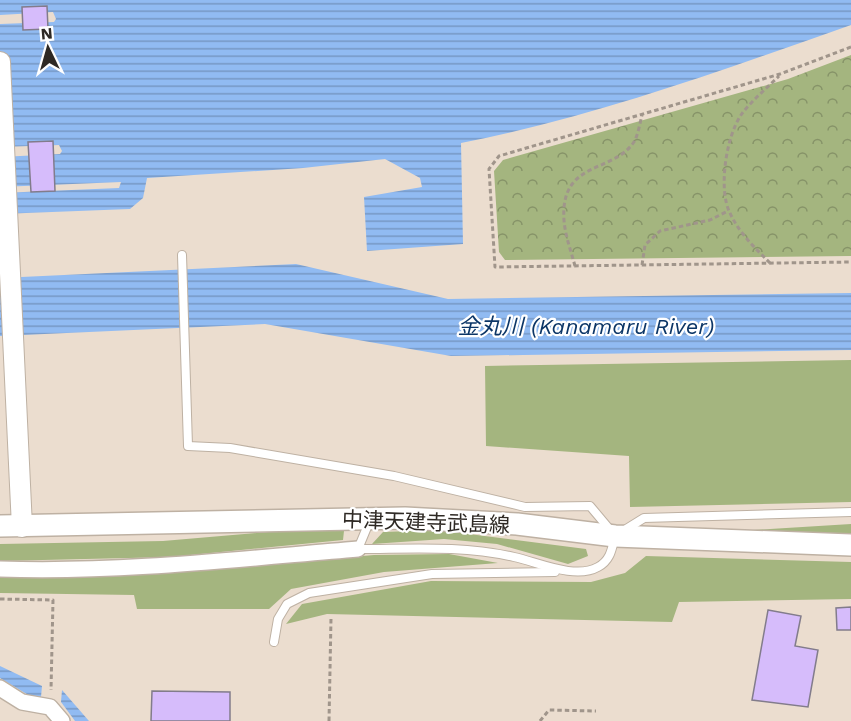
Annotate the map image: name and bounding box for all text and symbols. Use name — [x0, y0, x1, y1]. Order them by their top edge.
north arrow — [18, 18, 78, 78]
text: N — [40, 24, 53, 44]
water label: 金丸川 (Kanamaru River) — [458, 314, 714, 339]
street label: 中津天建寺武島線 — [342, 507, 510, 537]

